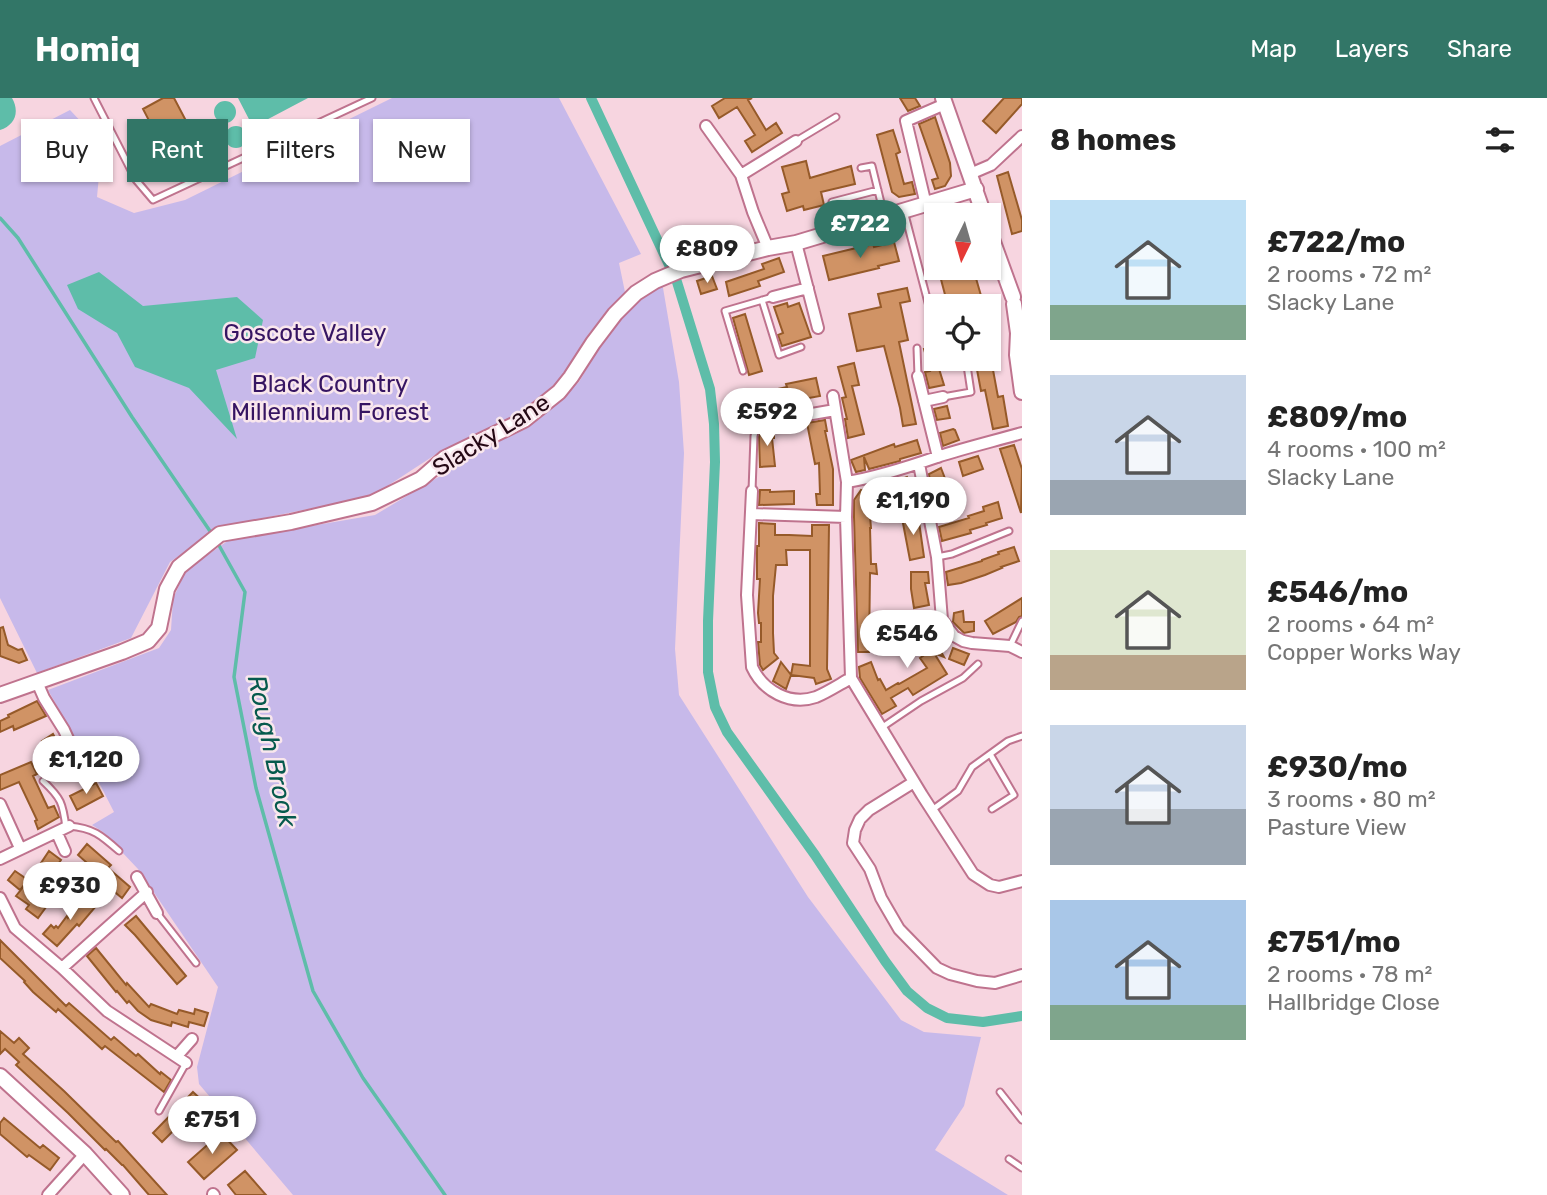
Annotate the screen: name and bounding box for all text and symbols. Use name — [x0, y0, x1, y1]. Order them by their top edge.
text: Homiq — [35, 30, 140, 69]
text: Map — [1250, 35, 1297, 63]
text: Layers — [1335, 35, 1409, 63]
text: Share — [1447, 35, 1512, 63]
chip: Buy — [21, 119, 113, 182]
chip: Rent — [127, 119, 228, 182]
chip: Filters — [242, 119, 359, 182]
chip: New — [373, 119, 470, 182]
icon: filters — [1481, 121, 1519, 159]
text: 8 homes — [1050, 122, 1176, 158]
pin: £722 — [819, 200, 901, 260]
north arrow — [924, 203, 1001, 280]
map controls — [924, 203, 1001, 371]
text: £722 — [830, 209, 890, 237]
text: £722/mo — [1267, 224, 1405, 260]
pin: £809 — [666, 226, 748, 285]
icon: home — [1106, 228, 1190, 312]
text: £809 — [676, 234, 738, 262]
text: 2 rooms · 72 m² — [1267, 260, 1431, 288]
text: Slacky Lane — [1267, 288, 1394, 316]
button: locate — [924, 294, 1001, 371]
park label: Goscote Valley — [224, 319, 386, 347]
park label: Black Country Millennium Forest — [231, 370, 429, 426]
street label: Slacky Lane — [427, 388, 555, 482]
pin: £592 — [726, 388, 808, 448]
text: £592 — [736, 397, 798, 425]
text: £809/mo — [1267, 399, 1407, 435]
icon: home — [1106, 403, 1190, 487]
text: 4 rooms · 100 m² — [1267, 435, 1446, 463]
text: Slacky Lane — [1267, 463, 1394, 491]
pin: £1,190 — [856, 478, 970, 537]
text: £1,190 — [876, 486, 950, 514]
text: £546/mo — [1267, 574, 1408, 610]
icon: home — [1106, 578, 1190, 662]
pin: £546 — [866, 610, 948, 670]
text: 2 rooms · 64 m² — [1267, 610, 1434, 638]
text: £546 — [876, 619, 938, 647]
text: Copper Works Way — [1267, 638, 1461, 666]
water label: Rough Brook — [241, 672, 303, 831]
pin: £1,120 — [29, 736, 143, 796]
text: £1,120 — [49, 745, 123, 773]
text: £930/mo — [1267, 749, 1408, 785]
icon: home — [1106, 753, 1190, 837]
text: 3 rooms · 80 m² — [1267, 785, 1436, 813]
text: Pasture View — [1267, 813, 1407, 841]
pin: £930 — [29, 862, 111, 922]
text: £930 — [39, 871, 101, 899]
text: £751/mo — [1267, 924, 1400, 960]
icon: home — [1106, 928, 1190, 1012]
text: 2 rooms · 78 m² — [1267, 960, 1432, 988]
text: Hallbridge Close — [1267, 988, 1440, 1016]
pin: £751 — [171, 1096, 253, 1156]
text: £751 — [184, 1105, 240, 1133]

